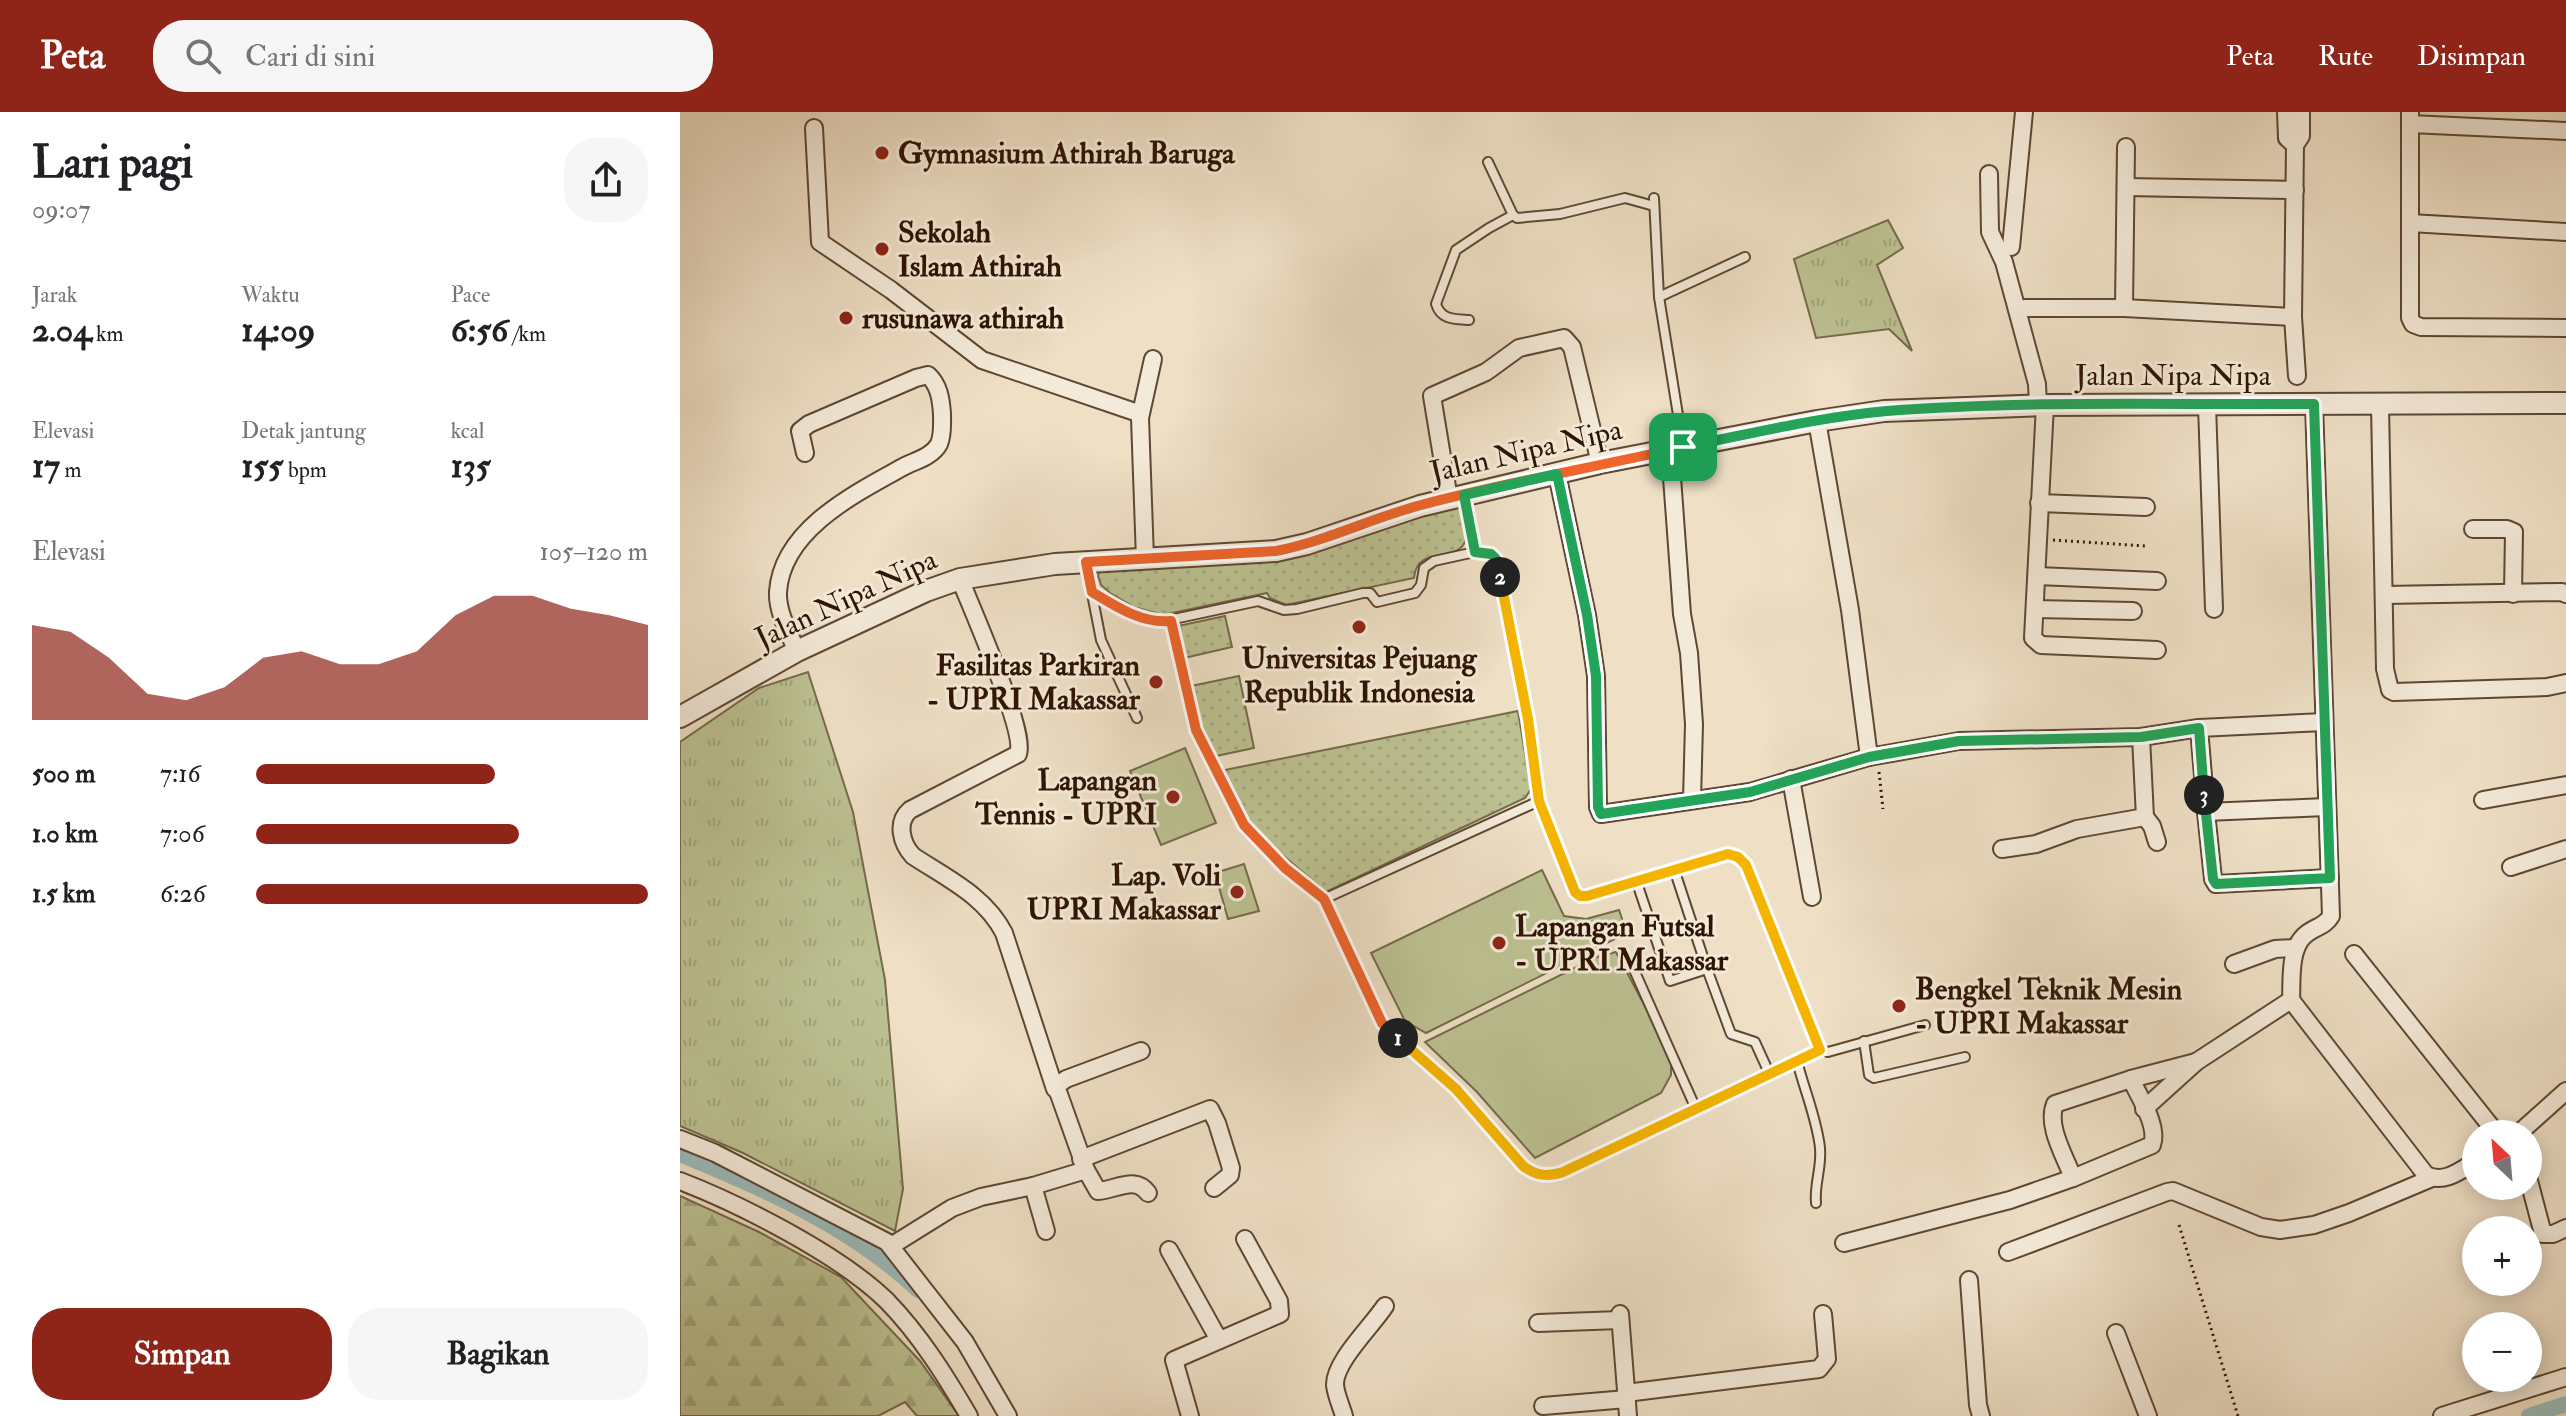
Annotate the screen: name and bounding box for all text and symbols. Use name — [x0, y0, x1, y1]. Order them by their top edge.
search box — [153, 20, 713, 92]
text: Peta — [40, 32, 105, 80]
icon: search — [181, 34, 225, 78]
text: Cari di sini — [245, 38, 376, 75]
text: Peta — [2226, 39, 2274, 74]
text: Rute — [2318, 39, 2373, 74]
text: Disimpan — [2417, 39, 2526, 74]
place label: Gymnasium Athirah Baruga — [898, 135, 1236, 172]
text: Lari pagi — [32, 136, 193, 191]
button: share — [564, 138, 648, 222]
marker: Gymnasium Athirah Baruga — [873, 144, 891, 162]
text: 09:07 — [32, 194, 90, 226]
place label: Sekolah Islam Athirah — [898, 214, 1062, 285]
marker: Sekolah Islam Athirah — [873, 240, 891, 258]
text: Jarak — [32, 281, 77, 309]
text: Waktu — [241, 281, 300, 309]
text: Pace — [451, 281, 490, 309]
place label: rusunawa athirah — [862, 300, 1064, 337]
text: 2.04 — [32, 309, 91, 352]
text: 14:09 — [241, 309, 315, 352]
text: 6:56 — [451, 309, 508, 352]
marker: rusunawa athirah — [837, 309, 855, 327]
text: km — [91, 320, 124, 348]
text: /km — [508, 320, 546, 348]
street label: Jalan Nipa Nipa — [2074, 357, 2272, 394]
street label: Jalan Nipa Nipa — [1425, 411, 1626, 491]
pin — [1649, 413, 1717, 481]
text: Elevasi — [32, 417, 94, 445]
text: Detak jantung — [241, 417, 366, 445]
text: kcal — [451, 417, 484, 445]
icon: arrive — [1661, 425, 1705, 469]
text: 17 — [32, 445, 60, 488]
text: 155 — [241, 445, 283, 488]
text: 135 — [451, 445, 491, 488]
text: m — [60, 456, 81, 484]
text: bpm — [283, 456, 327, 484]
text: Elevasi — [32, 536, 106, 568]
text: 105–120 m — [540, 536, 648, 568]
street label: Jalan Nipa Nipa — [748, 541, 943, 658]
pin: 2 — [1480, 557, 1520, 597]
text: 2 — [1494, 563, 1506, 591]
marker: Universitas Pejuang Republik Indonesia — [1350, 618, 1368, 636]
place label: Universitas Pejuang Republik Indonesia — [1241, 640, 1478, 711]
place label: Fasilitas Parkiran - UPRI Makassar — [927, 647, 1141, 718]
marker: Fasilitas Parkiran - UPRI Makassar — [1147, 673, 1165, 691]
text: 500 m — [32, 758, 96, 790]
text: 7:16 — [160, 758, 201, 790]
place label: Lapangan Tennis - UPRI — [974, 762, 1158, 833]
pin: 3 — [2184, 775, 2224, 815]
text: 3 — [2200, 781, 2208, 809]
marker: Lapangan Tennis - UPRI — [1164, 788, 1182, 806]
text: 1.0 km — [32, 818, 98, 850]
text: 7:06 — [160, 818, 205, 850]
place label: Lap. Voli UPRI Makassar — [1027, 857, 1222, 928]
text: 1.5 km — [32, 878, 95, 910]
text: 6:26 — [160, 878, 206, 910]
marker: Lap. Voli UPRI Makassar — [1228, 883, 1246, 901]
place label: Lapangan Futsal - UPRI Makassar — [1515, 908, 1729, 979]
marker: Lapangan Futsal - UPRI Makassar — [1490, 934, 1508, 952]
place label: Bengkel Teknik Mesin - UPRI Makassar — [1915, 971, 2183, 1042]
marker: Bengkel Teknik Mesin - UPRI Makassar — [1890, 997, 1908, 1015]
pin: 1 — [1378, 1018, 1418, 1058]
text: 1 — [1394, 1024, 1402, 1052]
north arrow — [2462, 1120, 2542, 1200]
map controls — [2462, 1120, 2542, 1392]
button: + — [2462, 1216, 2542, 1296]
button: Simpan — [32, 1308, 332, 1400]
button: Bagikan — [348, 1308, 648, 1400]
button: − — [2462, 1312, 2542, 1392]

